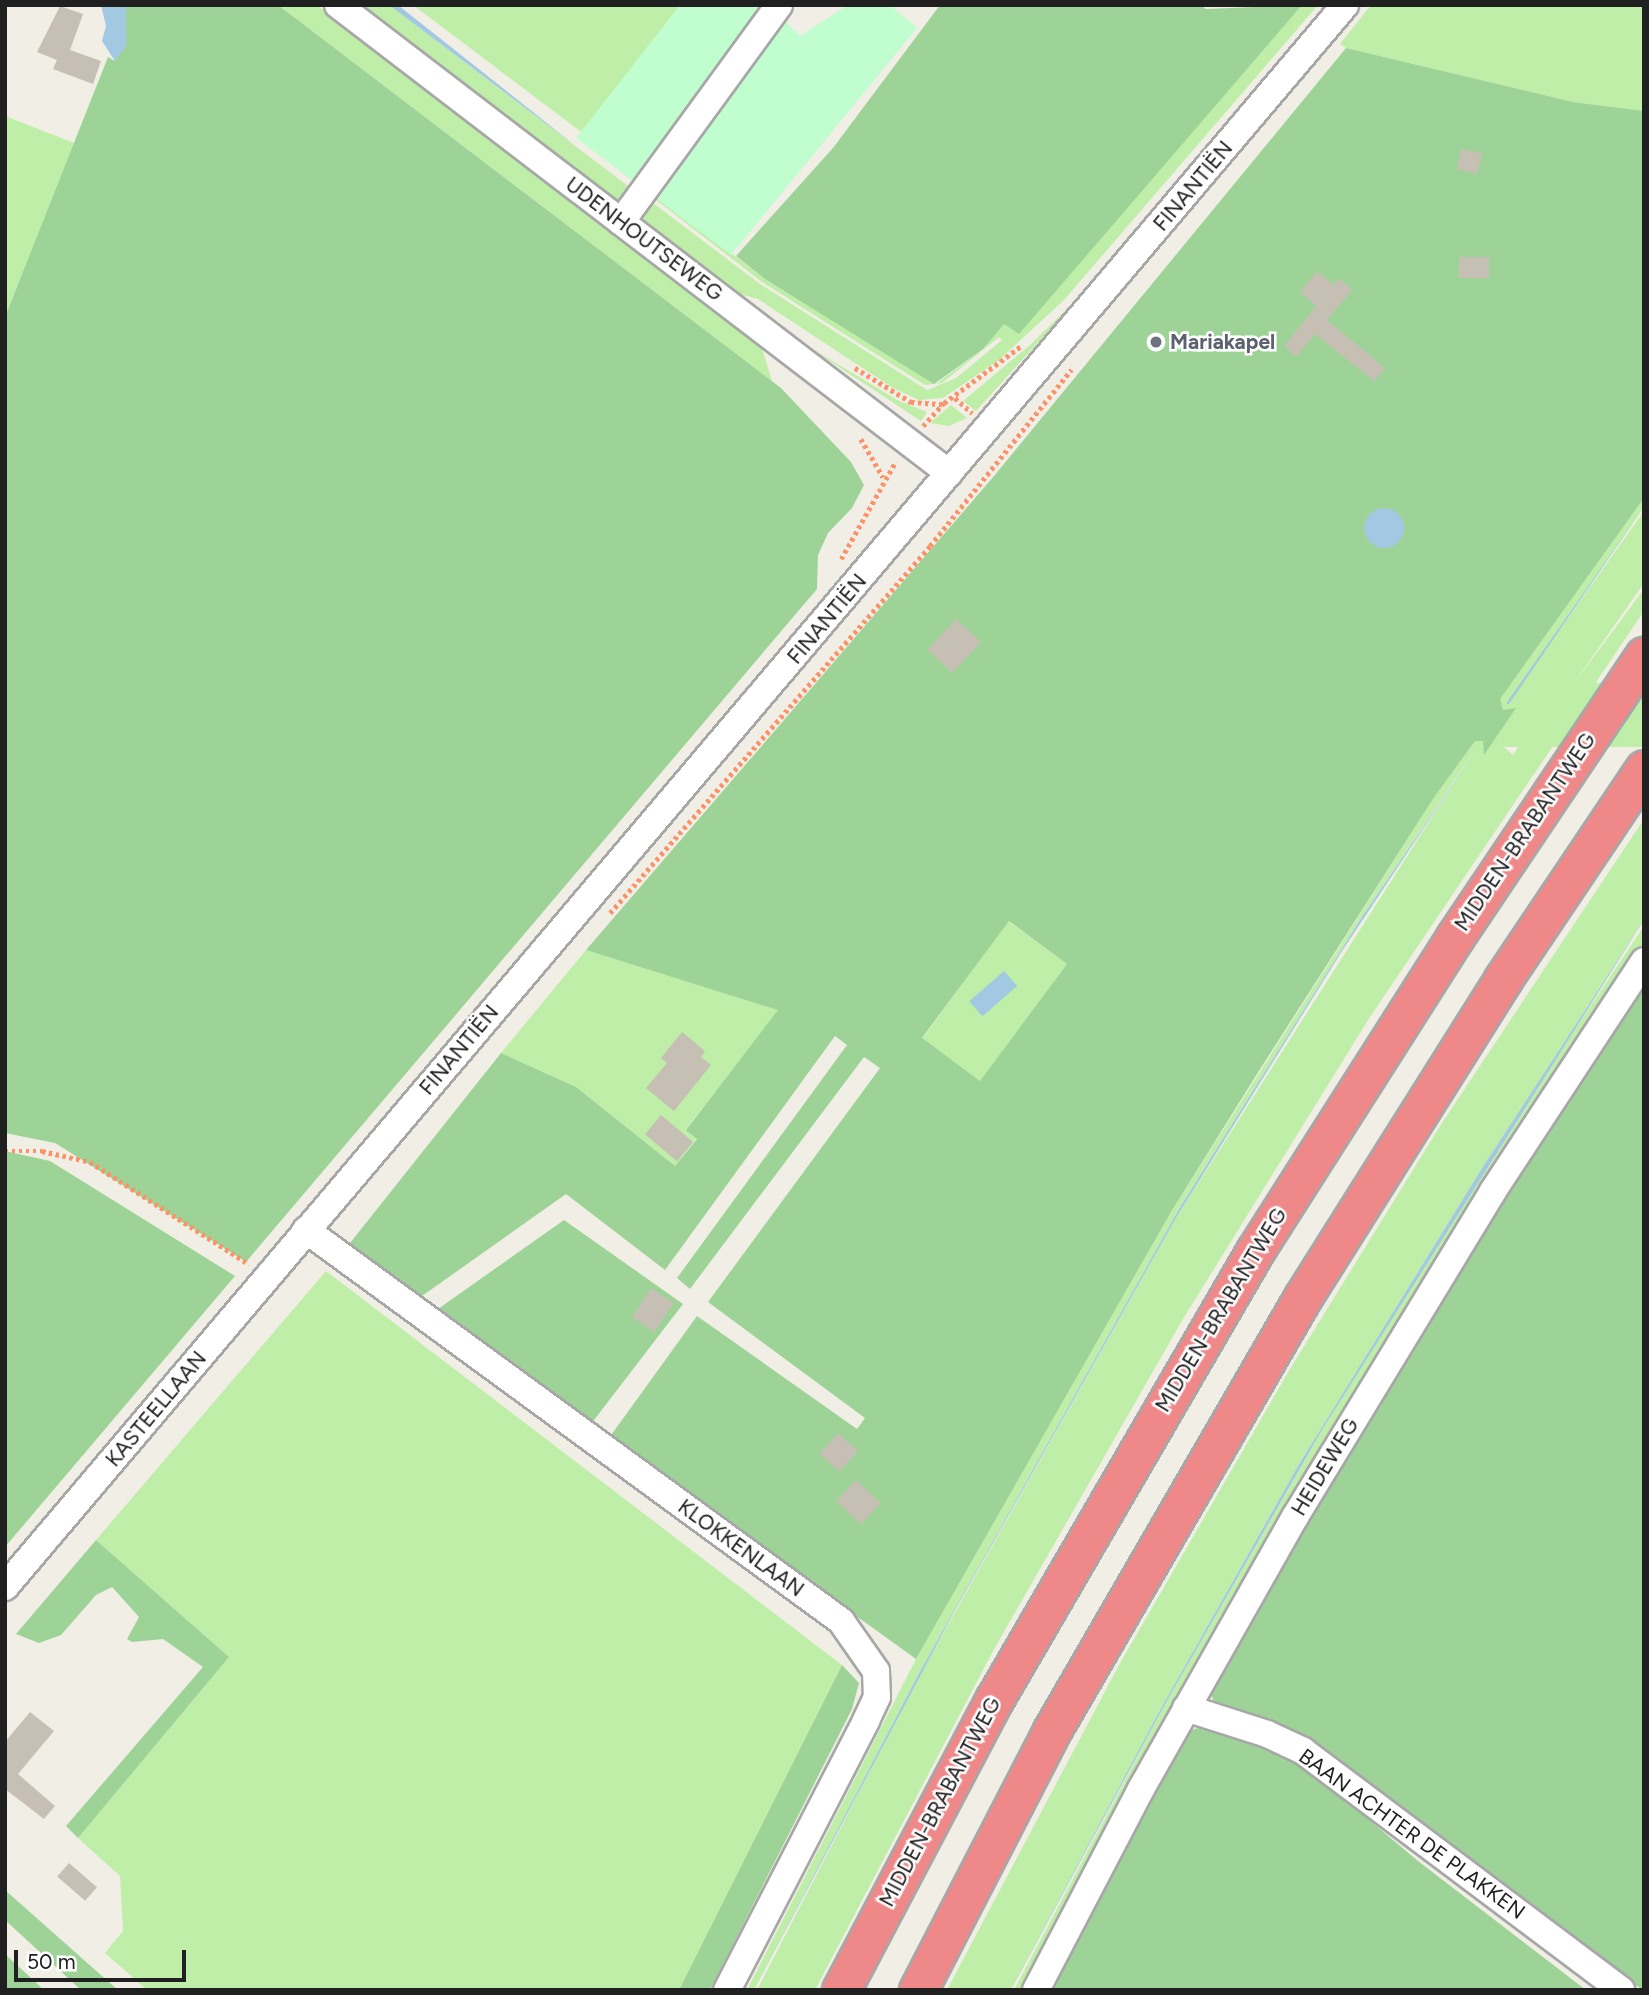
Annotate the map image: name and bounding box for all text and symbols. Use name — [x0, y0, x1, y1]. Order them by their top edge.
street label: FINANTIËN — [1148, 136, 1238, 236]
street label: UDENHOUTSEWEG — [560, 172, 728, 306]
place label: Mariakapel — [1170, 329, 1275, 355]
marker: Mariakapel — [1148, 334, 1164, 350]
street label: FINANTIËN — [782, 569, 872, 669]
street label: MIDDEN-BRABANTWEG — [1449, 728, 1601, 936]
street label: FINANTIËN — [414, 1000, 504, 1100]
street label: MIDDEN-BRABANTWEG — [1150, 1203, 1292, 1417]
street label: KASTEELLAAN — [100, 1346, 212, 1472]
street label: HEIDEWEG — [1286, 1414, 1364, 1520]
street label: KLOKKENLAAN — [673, 1494, 809, 1602]
street label: MIDDEN-BRABANTWEG — [874, 1693, 1006, 1911]
street label: BAAN ACHTER DE PLAKKEN — [1294, 1743, 1530, 1925]
scale bar — [18, 1936, 189, 1980]
text: 50 m — [27, 1949, 76, 1974]

